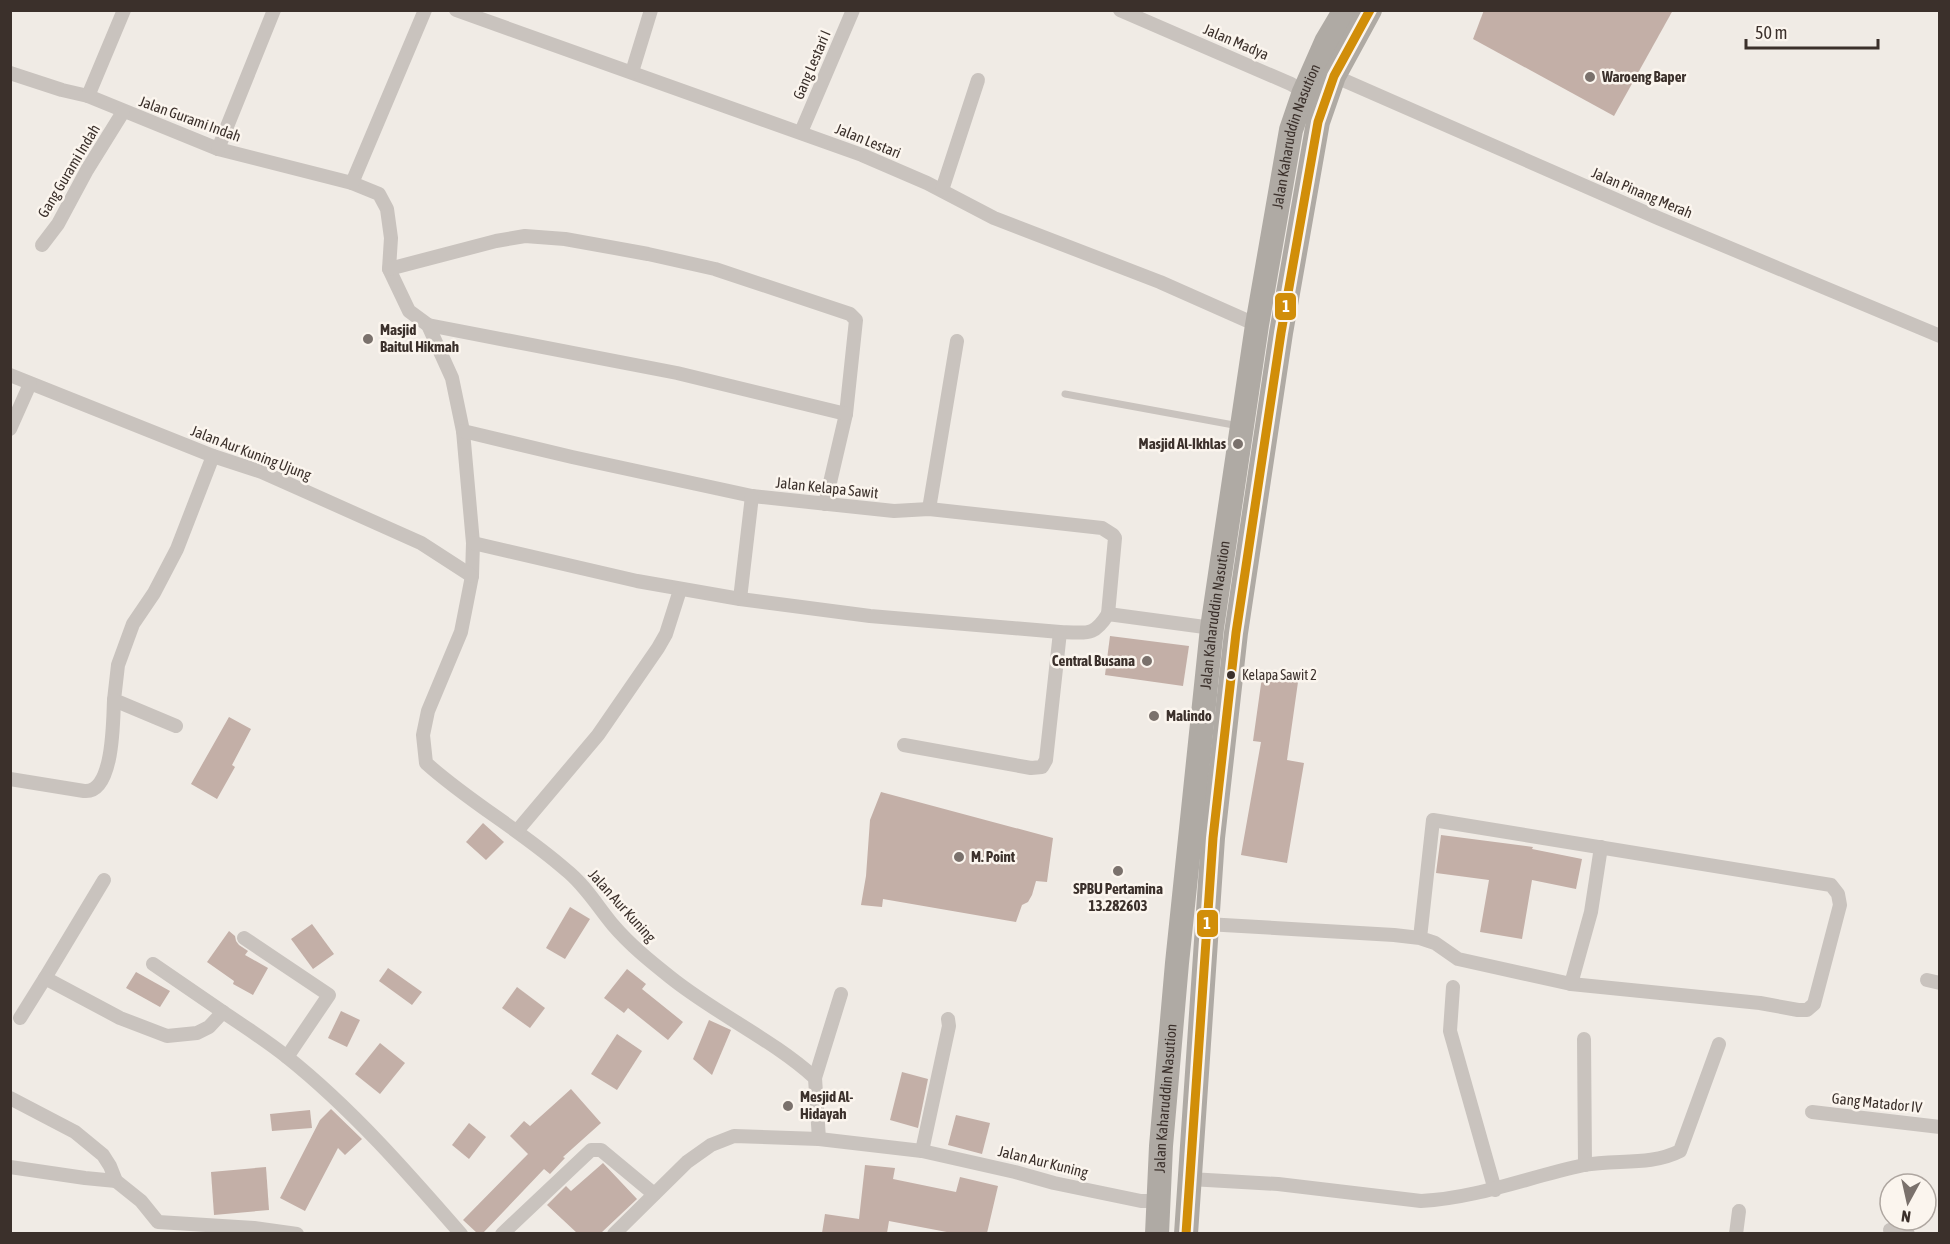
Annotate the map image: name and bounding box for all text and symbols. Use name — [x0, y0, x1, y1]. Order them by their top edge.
scale bar — [1746, 12, 1878, 50]
street label: Jalan Madya — [1201, 20, 1271, 63]
text: 50 m — [1755, 22, 1787, 43]
street label: Gang Lestari I — [789, 28, 834, 102]
street label: Jalan Kaharuddin Nasution — [1268, 61, 1323, 210]
place label: Waroeng Baper — [1601, 68, 1686, 85]
marker: Waroeng Baper — [1583, 70, 1597, 84]
street label: Jalan Gurami Indah — [137, 92, 243, 145]
street label: Jalan Lestari — [833, 120, 903, 161]
street label: Gang Gurami Indah — [34, 121, 103, 220]
street label: Jalan Pinang Merah — [1589, 164, 1695, 221]
line badge: 1 — [1274, 292, 1297, 321]
text: 1 — [1282, 297, 1290, 315]
place label: Masjid Baitul Hikmah — [380, 321, 459, 355]
marker: Masjid Baitul Hikmah — [361, 332, 375, 346]
street label: Jalan Aur Kuning Ujung — [189, 422, 314, 483]
place label: Masjid Al-Ikhlas — [1139, 435, 1227, 452]
marker: Masjid Al-Ikhlas — [1231, 437, 1245, 451]
street label: Jalan Kelapa Sawit — [775, 474, 879, 501]
street label: Jalan Kaharuddin Nasution — [1197, 539, 1233, 690]
place label: Central Busana — [1052, 652, 1135, 669]
marker: Central Busana — [1140, 654, 1154, 668]
place label: Kelapa Sawit 2 — [1242, 667, 1317, 683]
marker: Kelapa Sawit 2 — [1225, 669, 1237, 681]
place label: Malindo — [1166, 707, 1212, 724]
marker: Malindo — [1147, 709, 1161, 723]
place label: M. Point — [971, 848, 1016, 865]
marker: M. Point — [952, 850, 966, 864]
marker: SPBU Pertamina 13.282603 — [1111, 864, 1125, 878]
street label: Jalan Aur Kuning — [585, 866, 660, 946]
place label: SPBU Pertamina 13.282603 — [1073, 880, 1163, 914]
line badge: 1 — [1196, 909, 1219, 938]
text: 1 — [1203, 914, 1211, 932]
street label: Jalan Kaharuddin Nasution — [1151, 1023, 1180, 1173]
place label: Mesjid Al- Hidayah — [800, 1088, 854, 1122]
street label: Gang Matador IV — [1831, 1089, 1924, 1116]
marker: Mesjid Al- Hidayah — [781, 1099, 795, 1113]
street label: Jalan Aur Kuning — [996, 1142, 1090, 1181]
north arrow — [1878, 1172, 1938, 1232]
text: N — [1900, 1207, 1912, 1226]

